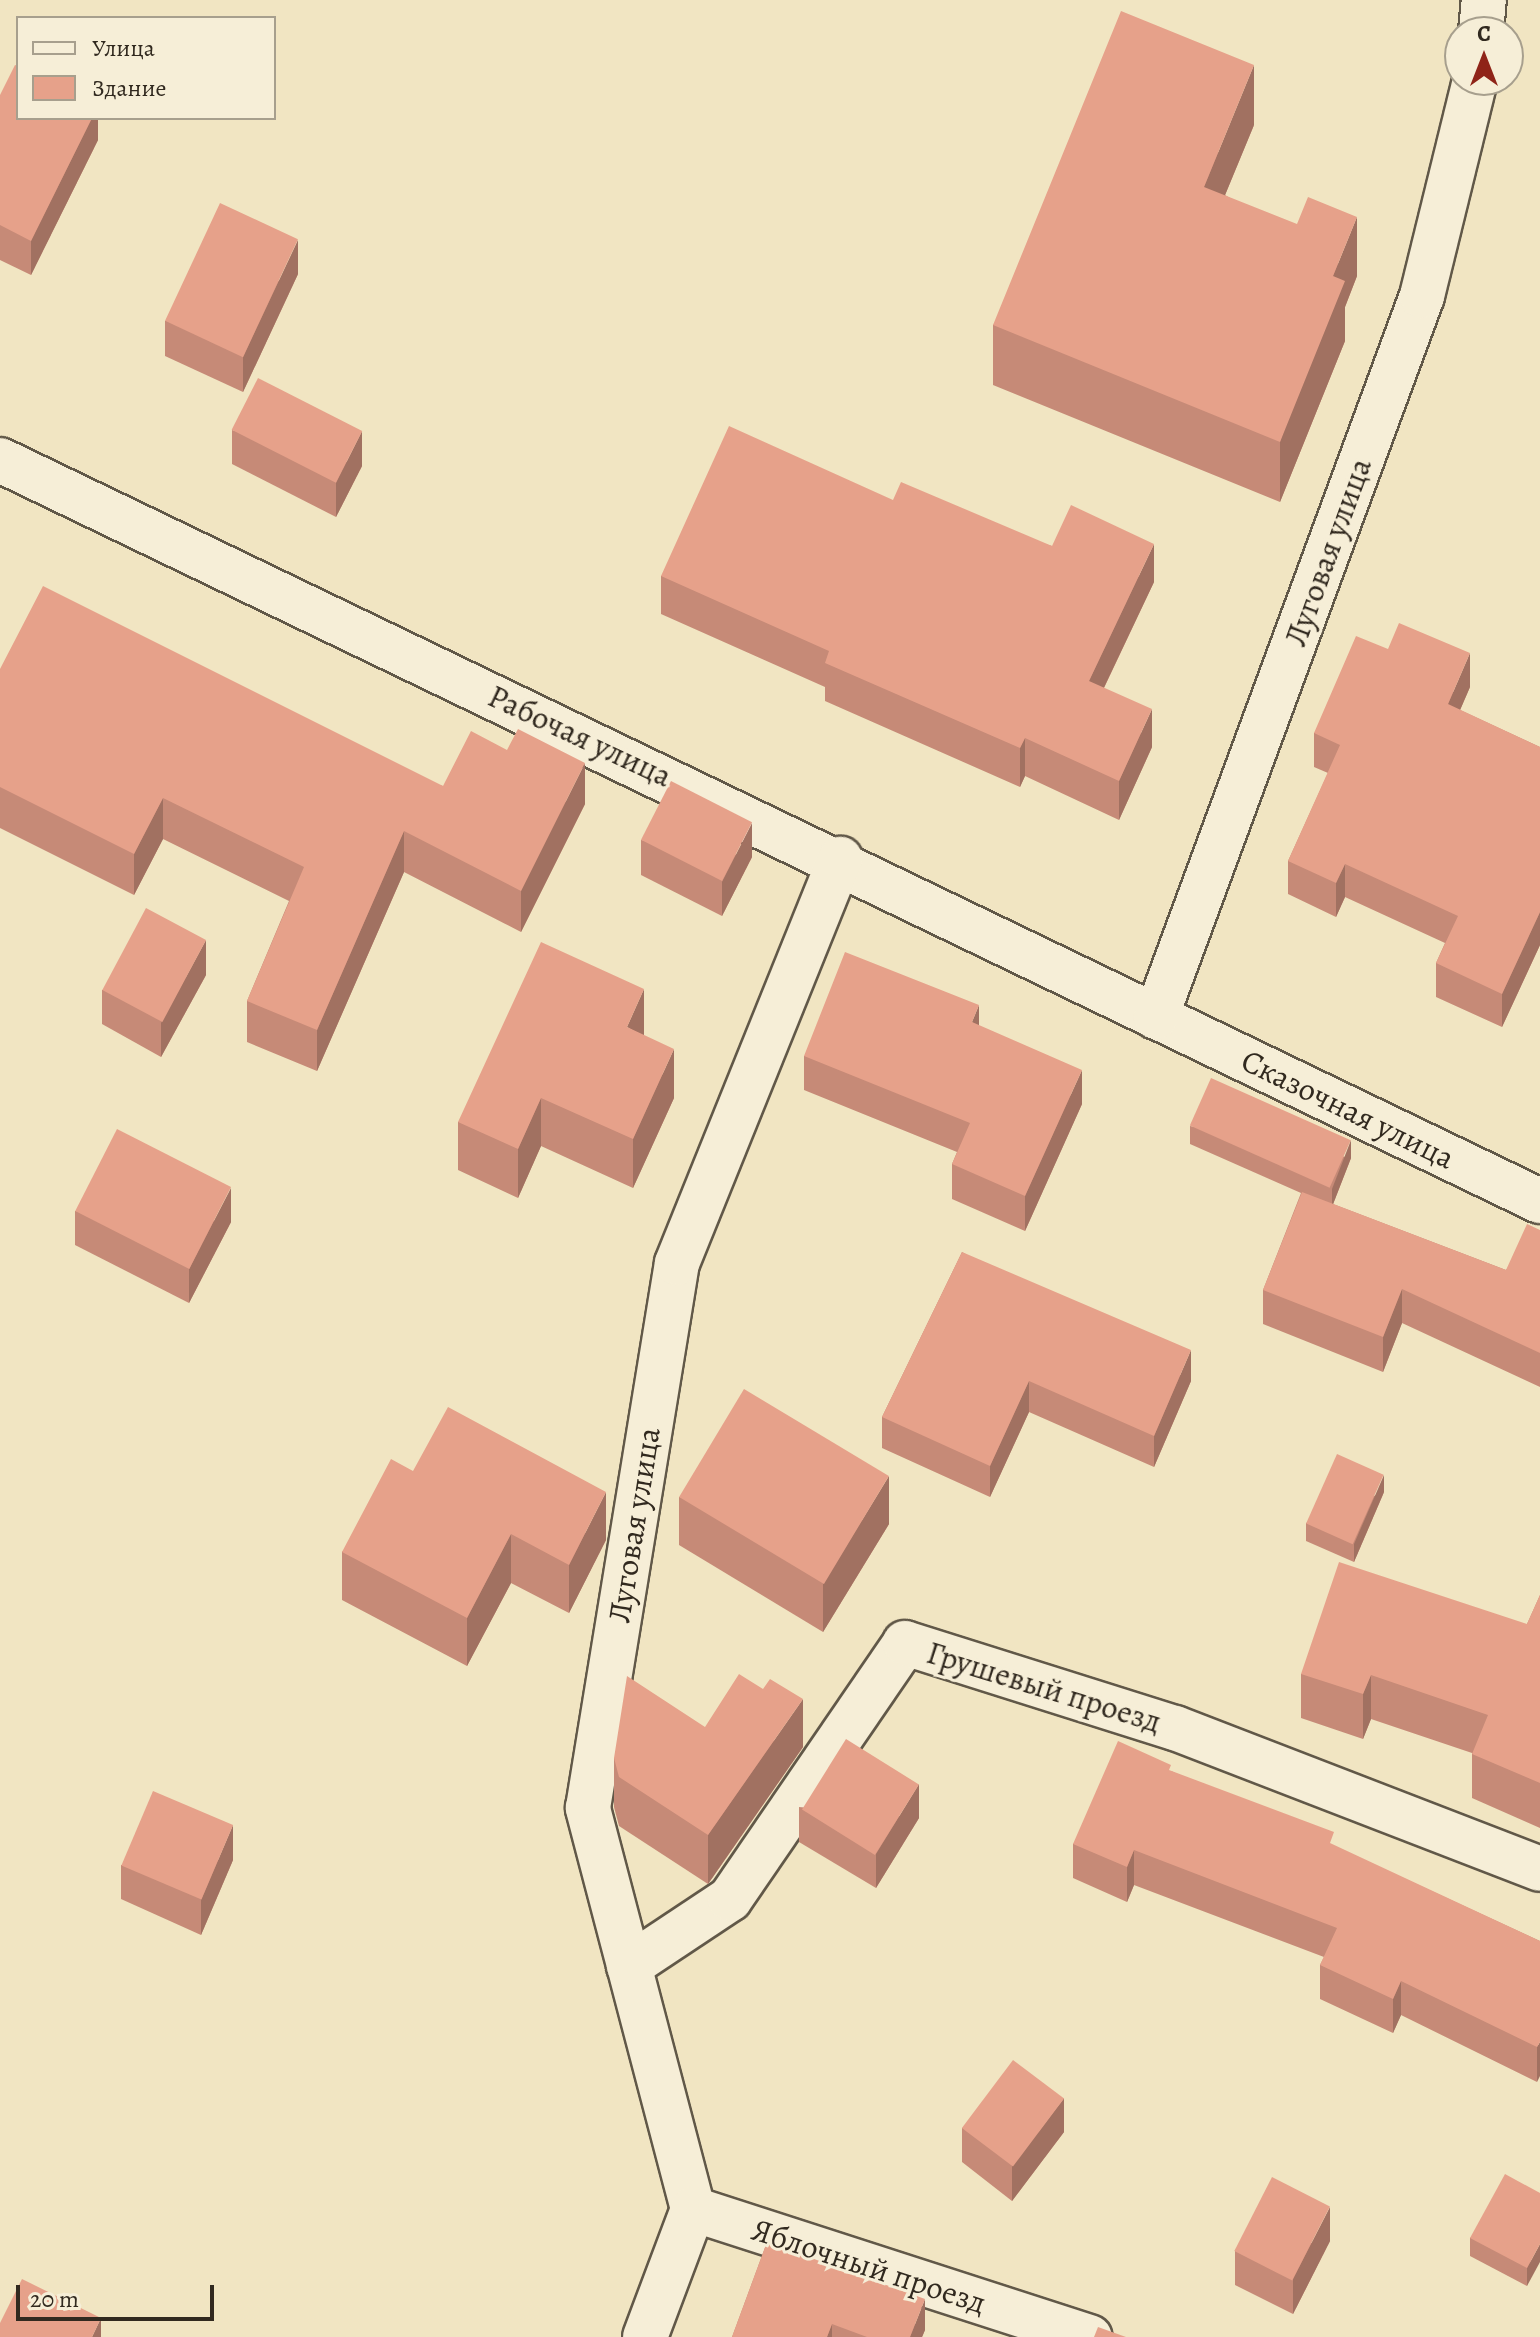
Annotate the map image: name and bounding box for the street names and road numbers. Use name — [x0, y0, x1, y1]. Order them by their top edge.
street label: Луговая улица — [1276, 453, 1380, 651]
street label: Рабочая улица — [482, 677, 678, 795]
street label: Сказочная улица — [1235, 1041, 1461, 1177]
street label: Луговая улица — [600, 1425, 668, 1625]
street label: Грушевый проезд — [922, 1633, 1166, 1741]
street label: Яблочный проезд — [747, 2210, 991, 2322]

